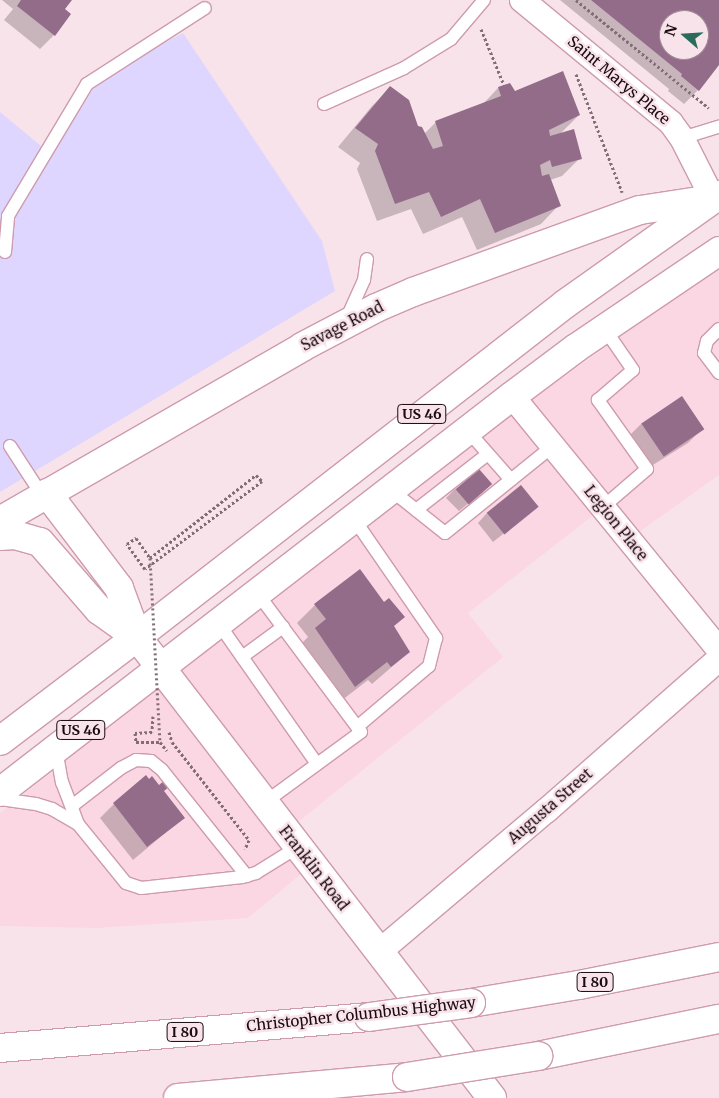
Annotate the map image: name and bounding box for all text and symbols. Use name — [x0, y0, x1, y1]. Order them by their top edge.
north arrow — [659, 10, 709, 60]
text: N — [660, 22, 681, 39]
street label: Saint Marys Place — [564, 32, 674, 128]
street label: Savage Road — [298, 298, 386, 354]
road number: US 46 — [397, 402, 447, 426]
street label: Legion Place — [580, 482, 652, 564]
road number: US 46 — [56, 718, 106, 742]
street label: Augusta Street — [504, 765, 596, 847]
street label: Franklin Road — [275, 822, 353, 914]
road number: I 80 — [576, 970, 614, 994]
street label: Christopher Columbus Highway — [246, 993, 476, 1035]
road number: I 80 — [166, 1020, 204, 1044]

